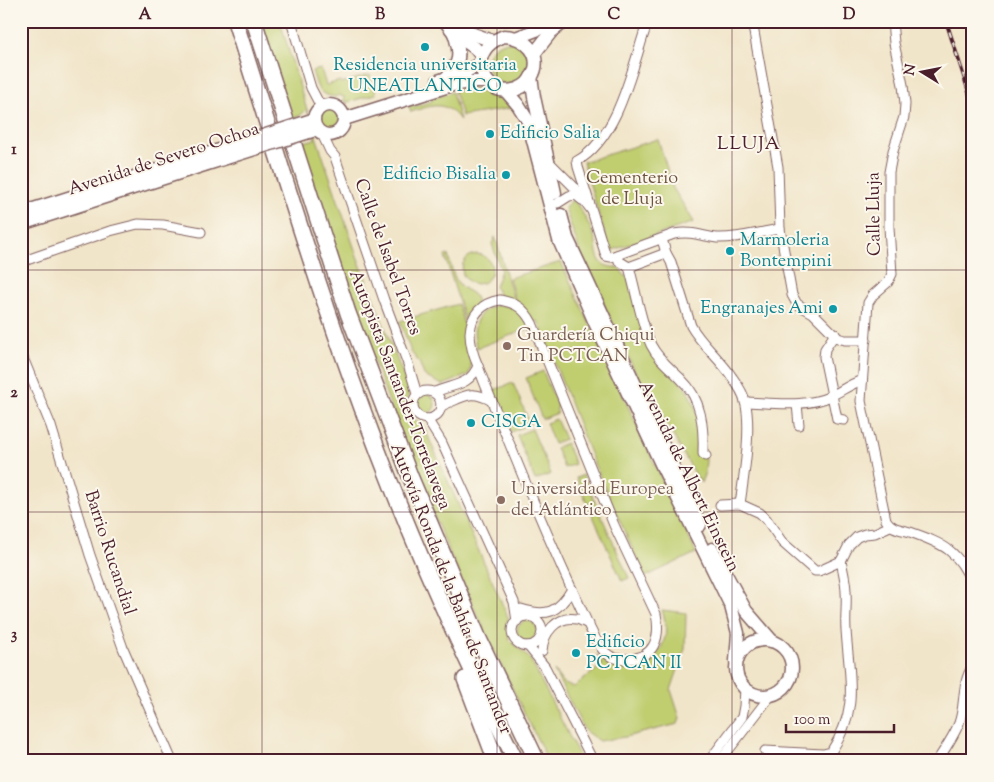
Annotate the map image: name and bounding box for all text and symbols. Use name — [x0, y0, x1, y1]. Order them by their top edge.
text: A — [139, 4, 152, 27]
text: B — [375, 4, 385, 27]
text: C — [608, 4, 621, 27]
text: D — [843, 4, 856, 27]
marker: Residencia universitaria UNEATLANTICO — [419, 41, 431, 53]
north arrow — [896, 48, 946, 98]
place label: Residencia universitaria UNEATLANTICO — [333, 53, 517, 100]
text: N — [900, 63, 922, 77]
street label: Avenida de Severo Ochoa — [65, 117, 263, 203]
place label: Edificio Salia — [500, 121, 600, 147]
marker: Edificio Salia — [484, 128, 496, 140]
district label: LLUJA — [717, 131, 781, 158]
text: 1 — [11, 139, 17, 162]
place label: Edificio Bisalia — [383, 162, 496, 188]
park label: Cementerio de Lluja — [586, 166, 678, 213]
marker: Edificio Bisalia — [500, 169, 512, 181]
street label: Calle Lluja — [861, 172, 889, 256]
street label: Calle de Isabel Torres — [347, 175, 427, 339]
place label: Marmoleria Bontempini — [740, 228, 832, 275]
marker: Marmoleria Bontempini — [724, 245, 736, 257]
street label: Autopista Santander-Torrelavega — [341, 266, 457, 514]
place label: Engranajes Ami — [700, 296, 823, 322]
marker: Engranajes Ami — [827, 303, 839, 315]
place label: Guardería Chiqui Tin PCTCAN — [517, 323, 655, 370]
marker: Guardería Chiqui Tin PCTCAN — [501, 340, 513, 352]
street label: Avenida de Albert Einstein — [630, 377, 746, 577]
text: 2 — [10, 382, 18, 405]
place label: CISGA — [481, 410, 542, 436]
marker: CISGA — [465, 417, 477, 429]
street label: Autovía Ronda de la Bahía de Santander — [382, 440, 518, 739]
place label: Universidad Europea del Atlántico — [511, 477, 674, 524]
street label: Barrio Rucandial — [77, 487, 141, 619]
marker: Universidad Europea del Atlántico — [495, 494, 507, 506]
text: 3 — [11, 624, 18, 647]
place label: Edificio PCTCAN II — [586, 630, 682, 677]
marker: Edificio PCTCAN II — [570, 647, 582, 659]
scale bar — [786, 702, 894, 734]
text: 100 m — [794, 710, 831, 731]

